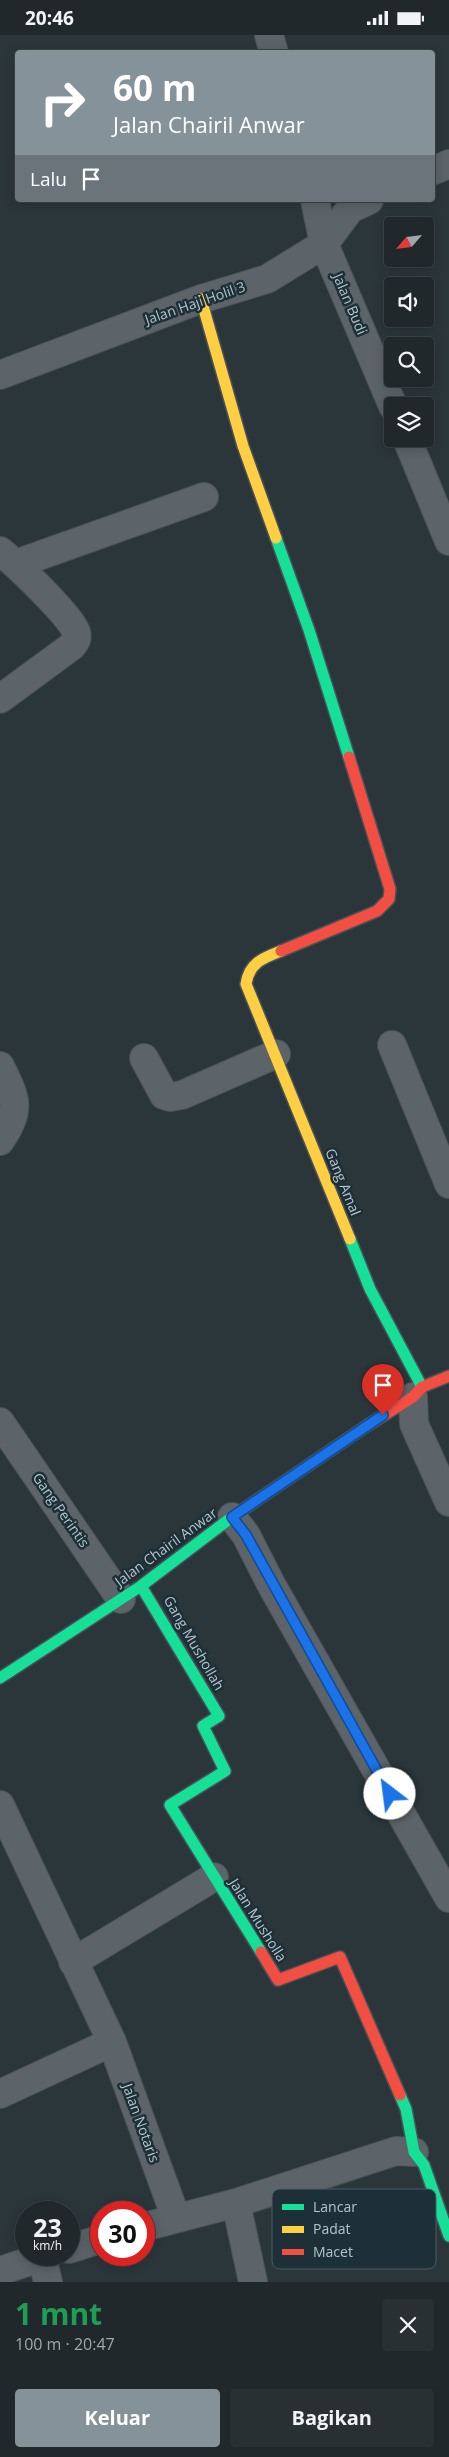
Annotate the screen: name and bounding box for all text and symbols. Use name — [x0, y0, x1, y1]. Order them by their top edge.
text: 20:46 — [25, 5, 74, 31]
text: 60 m — [113, 64, 196, 111]
icon: right — [30, 70, 95, 135]
text: Jalan Chairil Anwar — [113, 109, 305, 139]
icon: arrive — [77, 165, 105, 193]
text: Lalu — [30, 166, 67, 192]
north arrow — [384, 217, 434, 267]
map controls — [384, 217, 434, 447]
street label: Jalan Budi — [328, 268, 372, 337]
street label: Jalan Haji Holil 3 — [140, 276, 248, 329]
button: sound — [384, 277, 434, 327]
button: search — [384, 337, 434, 387]
button: layers — [384, 397, 434, 447]
street label: Gang Amal — [321, 1145, 366, 1218]
pin — [362, 1364, 404, 1415]
icon: arrive — [369, 1371, 397, 1399]
street label: Gang Perintis — [29, 1469, 94, 1551]
street label: Jalan Chairil Anwar — [109, 1503, 221, 1591]
street label: Gang Mushollah — [160, 1592, 229, 1693]
position arrow — [363, 1767, 415, 1819]
street label: Jalan Musholla — [224, 1873, 292, 1965]
street label: Jalan Notaris — [118, 2079, 165, 2165]
legend — [272, 2189, 436, 2269]
text: Lancar — [313, 2197, 357, 2216]
speed limit sign: 30 — [90, 2201, 155, 2266]
text: 23 — [33, 2210, 62, 2244]
text: Padat — [313, 2219, 351, 2238]
text: km/h — [33, 2237, 62, 2254]
text: Macet — [313, 2242, 353, 2261]
text: 1 mnt — [15, 2293, 102, 2334]
button: close — [382, 2299, 434, 2351]
text: 100 m · 20:47 — [15, 2333, 115, 2355]
button: Keluar — [15, 2389, 220, 2447]
button: Bagikan — [230, 2389, 434, 2447]

